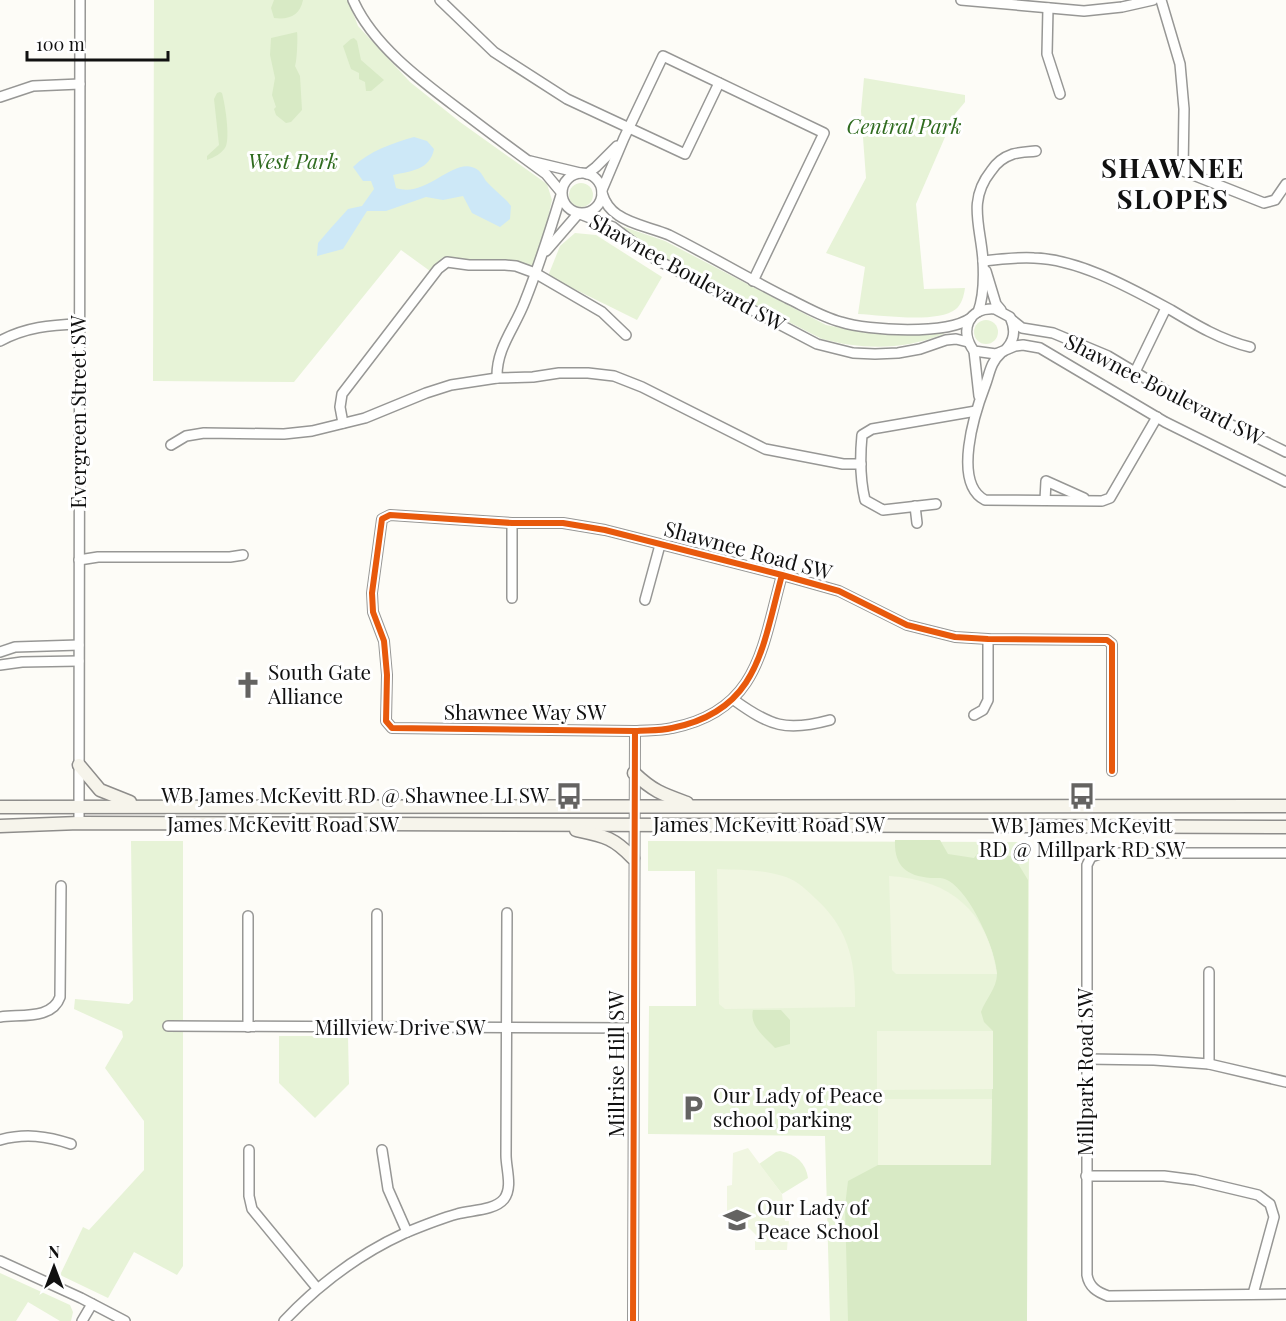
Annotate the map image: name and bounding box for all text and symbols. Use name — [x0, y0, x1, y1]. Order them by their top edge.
scale bar — [27, 24, 168, 62]
text: 100 m — [36, 32, 85, 56]
park label: Central Park — [846, 111, 962, 139]
park label: West Park — [248, 146, 338, 174]
district label: SHAWNEE SLOPES — [1101, 149, 1245, 216]
street label: Shawnee Boulevard SW — [585, 206, 792, 337]
street label: Evergreen Street SW — [63, 314, 91, 509]
street label: Shawnee Boulevard SW — [1061, 326, 1270, 451]
street label: Shawnee Road SW — [662, 513, 836, 585]
place label: South Gate Alliance — [267, 657, 371, 709]
church icon: South Gate Alliance — [233, 670, 263, 700]
street label: Shawnee Way SW — [444, 697, 607, 725]
place label: WB James McKevitt RD @ Shawnee LI SW — [160, 780, 550, 808]
bus stop icon: WB James McKevitt RD @ Shawnee LI SW — [554, 781, 584, 811]
bus stop icon: WB James McKevitt RD @ Millpark RD SW — [1067, 781, 1097, 811]
street label: James McKevitt Road SW — [166, 809, 400, 837]
street label: James McKevitt Road SW — [652, 809, 886, 837]
place label: WB James McKevitt RD @ Millpark RD SW — [979, 810, 1186, 862]
street label: Millpark Road SW — [1070, 987, 1098, 1156]
street label: Millrise Hill SW — [601, 990, 629, 1137]
street label: Millview Drive SW — [314, 1012, 487, 1040]
place label: Our Lady of Peace school parking — [713, 1080, 883, 1132]
parking icon: Our Lady of Peace school parking — [678, 1093, 708, 1123]
place label: Our Lady of Peace School — [757, 1192, 879, 1244]
school or university icon: Our Lady of Peace School — [722, 1205, 752, 1235]
north arrow — [24, 1237, 84, 1297]
text: N — [48, 1241, 60, 1262]

